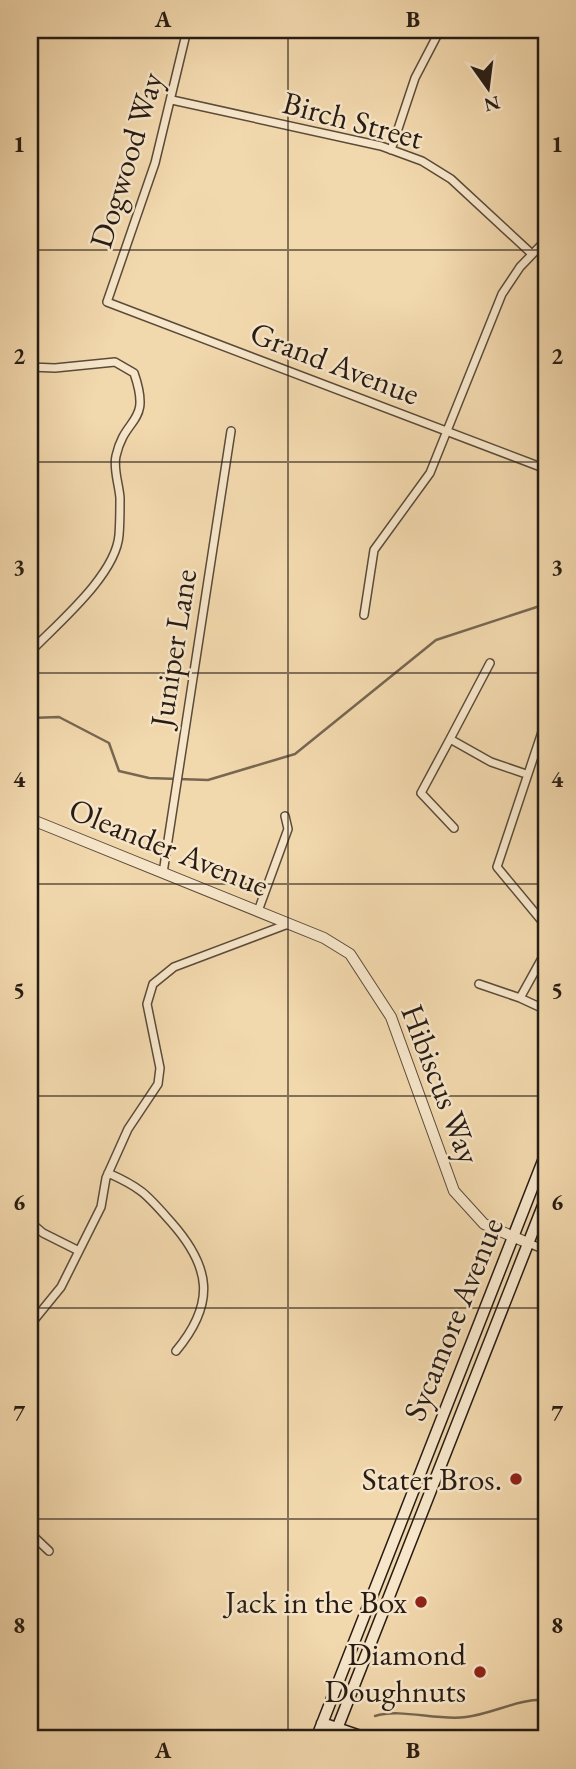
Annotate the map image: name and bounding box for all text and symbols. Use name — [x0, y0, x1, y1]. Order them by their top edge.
text: A — [154, 4, 172, 34]
text: B — [406, 4, 420, 34]
north arrow — [454, 52, 524, 122]
street label: Dogwood Way — [79, 66, 173, 253]
street label: Birch Street — [278, 81, 428, 159]
text: N — [481, 90, 502, 118]
text: 1 — [13, 129, 25, 159]
text: 1 — [551, 129, 563, 159]
street label: Grand Avenue — [244, 311, 426, 415]
text: 2 — [13, 341, 25, 371]
text: 2 — [551, 341, 563, 371]
text: 3 — [13, 552, 25, 582]
text: 3 — [551, 552, 563, 582]
street label: Juniper Lane — [139, 566, 206, 733]
text: 4 — [13, 764, 26, 794]
text: 4 — [551, 764, 564, 794]
street label: Oleander Avenue — [63, 788, 275, 906]
text: 5 — [13, 975, 25, 1005]
text: 5 — [551, 975, 563, 1005]
street label: Hibiscus Way — [391, 998, 491, 1171]
text: 6 — [13, 1187, 25, 1217]
text: 6 — [551, 1187, 563, 1217]
street label: Sycamore Avenue — [393, 1211, 513, 1427]
text: 7 — [13, 1398, 26, 1428]
text: 7 — [551, 1398, 564, 1428]
place label: Stater Bros. — [362, 1458, 502, 1500]
marker: Stater Bros. — [508, 1471, 524, 1487]
place label: Jack in the Box — [222, 1581, 407, 1623]
marker: Jack in the Box — [413, 1594, 429, 1610]
text: 8 — [13, 1610, 25, 1640]
text: 8 — [551, 1610, 563, 1640]
place label: Diamond Doughnuts — [325, 1633, 467, 1712]
marker: Diamond Doughnuts — [472, 1664, 488, 1680]
text: A — [154, 1735, 172, 1765]
text: B — [406, 1735, 420, 1765]

